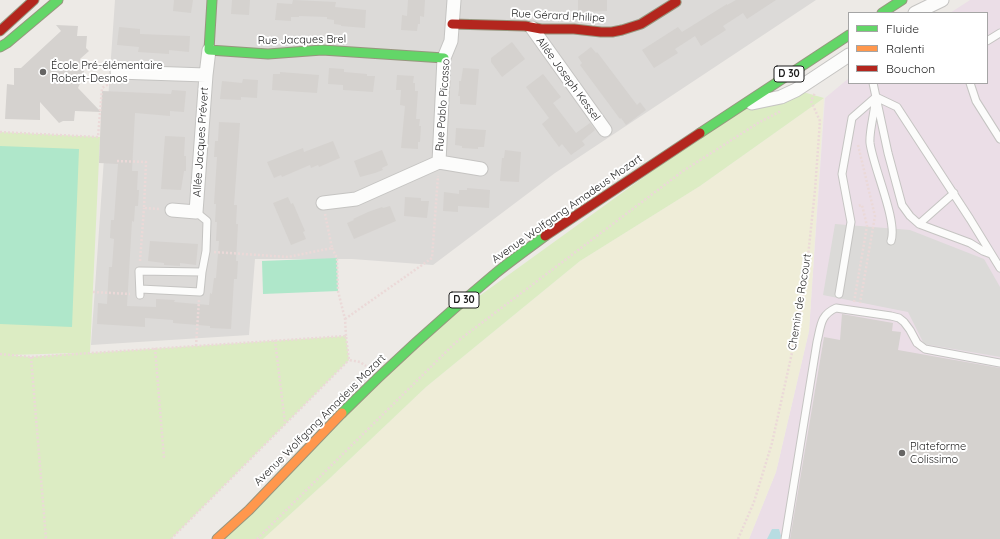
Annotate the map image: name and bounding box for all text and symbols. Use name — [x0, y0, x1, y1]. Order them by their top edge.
street label: Rue Gérard Philipe — [511, 7, 605, 25]
legend — [848, 12, 988, 84]
text: Fluide — [886, 21, 919, 36]
street label: Rue Jacques Brel — [258, 33, 346, 47]
street label: Allée Joseph Kessel — [533, 35, 603, 123]
text: Ralenti — [886, 41, 924, 56]
street label: Rue Pablo Picasso — [433, 58, 453, 152]
place label: École Pré-élémentaire Robert-Desnos — [51, 59, 163, 85]
text: Bouchon — [886, 61, 935, 76]
road number: D 30 — [774, 66, 804, 82]
marker: École Pré-élémentaire Robert-Desnos — [38, 67, 48, 77]
street label: Allée Jacques Prévert — [191, 87, 211, 197]
street label: Avenue Wolfgang Amadeus Mozart — [489, 152, 645, 266]
street label: Chemin de Rocourt — [786, 253, 814, 351]
road number: D 30 — [449, 292, 479, 308]
street label: Avenue Wolfgang Amadeus Mozart — [251, 351, 389, 489]
place label: Plateforme Colissimo — [910, 440, 966, 466]
marker: Plateforme Colissimo — [897, 448, 907, 458]

